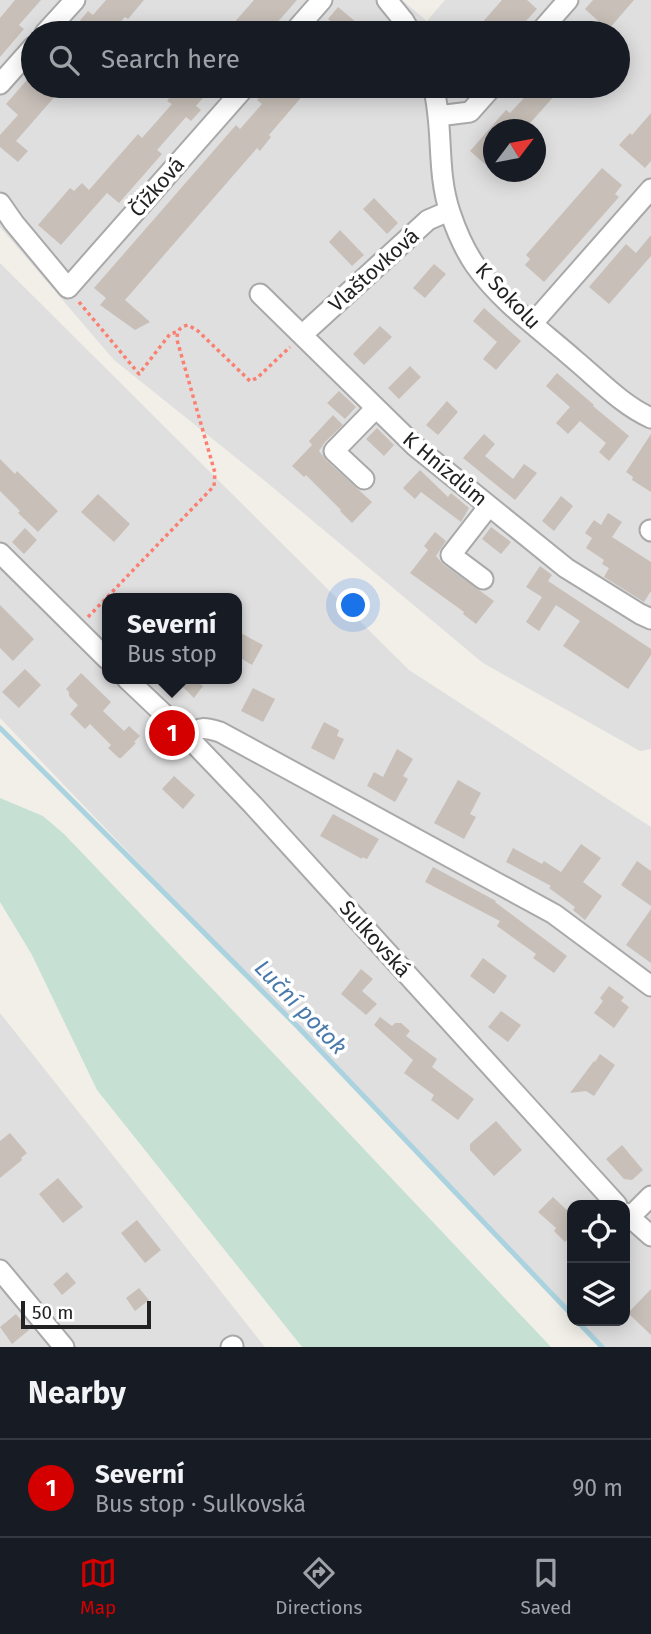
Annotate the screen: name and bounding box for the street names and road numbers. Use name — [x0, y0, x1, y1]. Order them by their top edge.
street label: Čížková — [124, 152, 190, 222]
street label: Vlaštovková — [323, 223, 425, 317]
street label: K Sokolu — [470, 257, 546, 335]
street label: K Hnízdům — [397, 426, 493, 512]
street label: Sulkovská — [334, 895, 416, 983]

